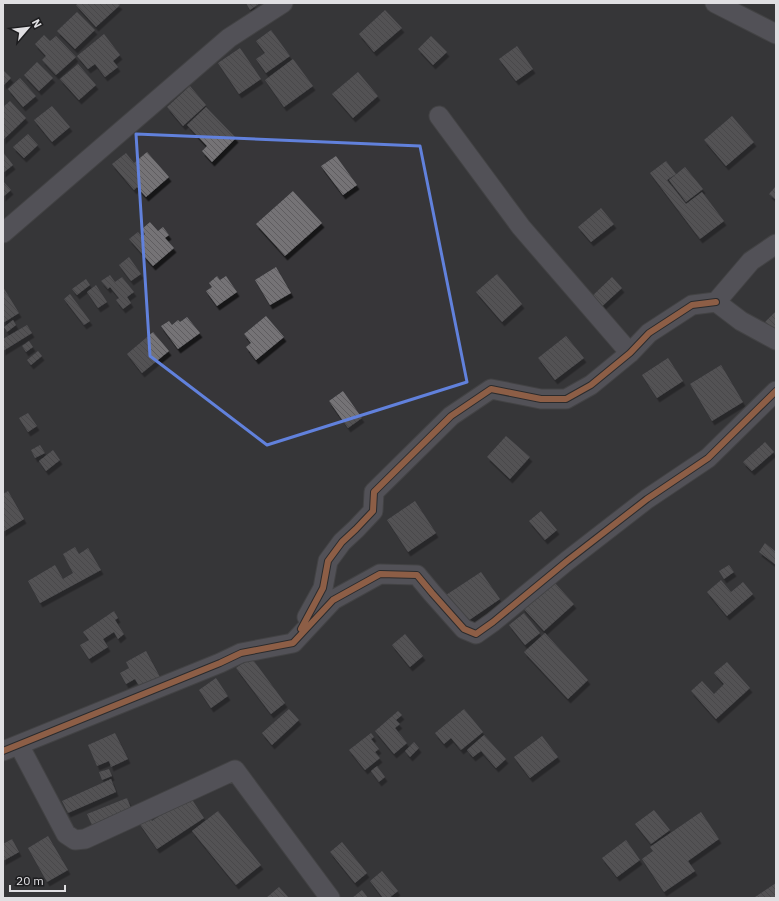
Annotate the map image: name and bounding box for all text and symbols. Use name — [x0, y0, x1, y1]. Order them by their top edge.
north arrow — [8, 8, 48, 48]
text: N — [29, 17, 45, 30]
scale bar — [10, 867, 65, 893]
text: 20 m — [16, 873, 44, 888]

